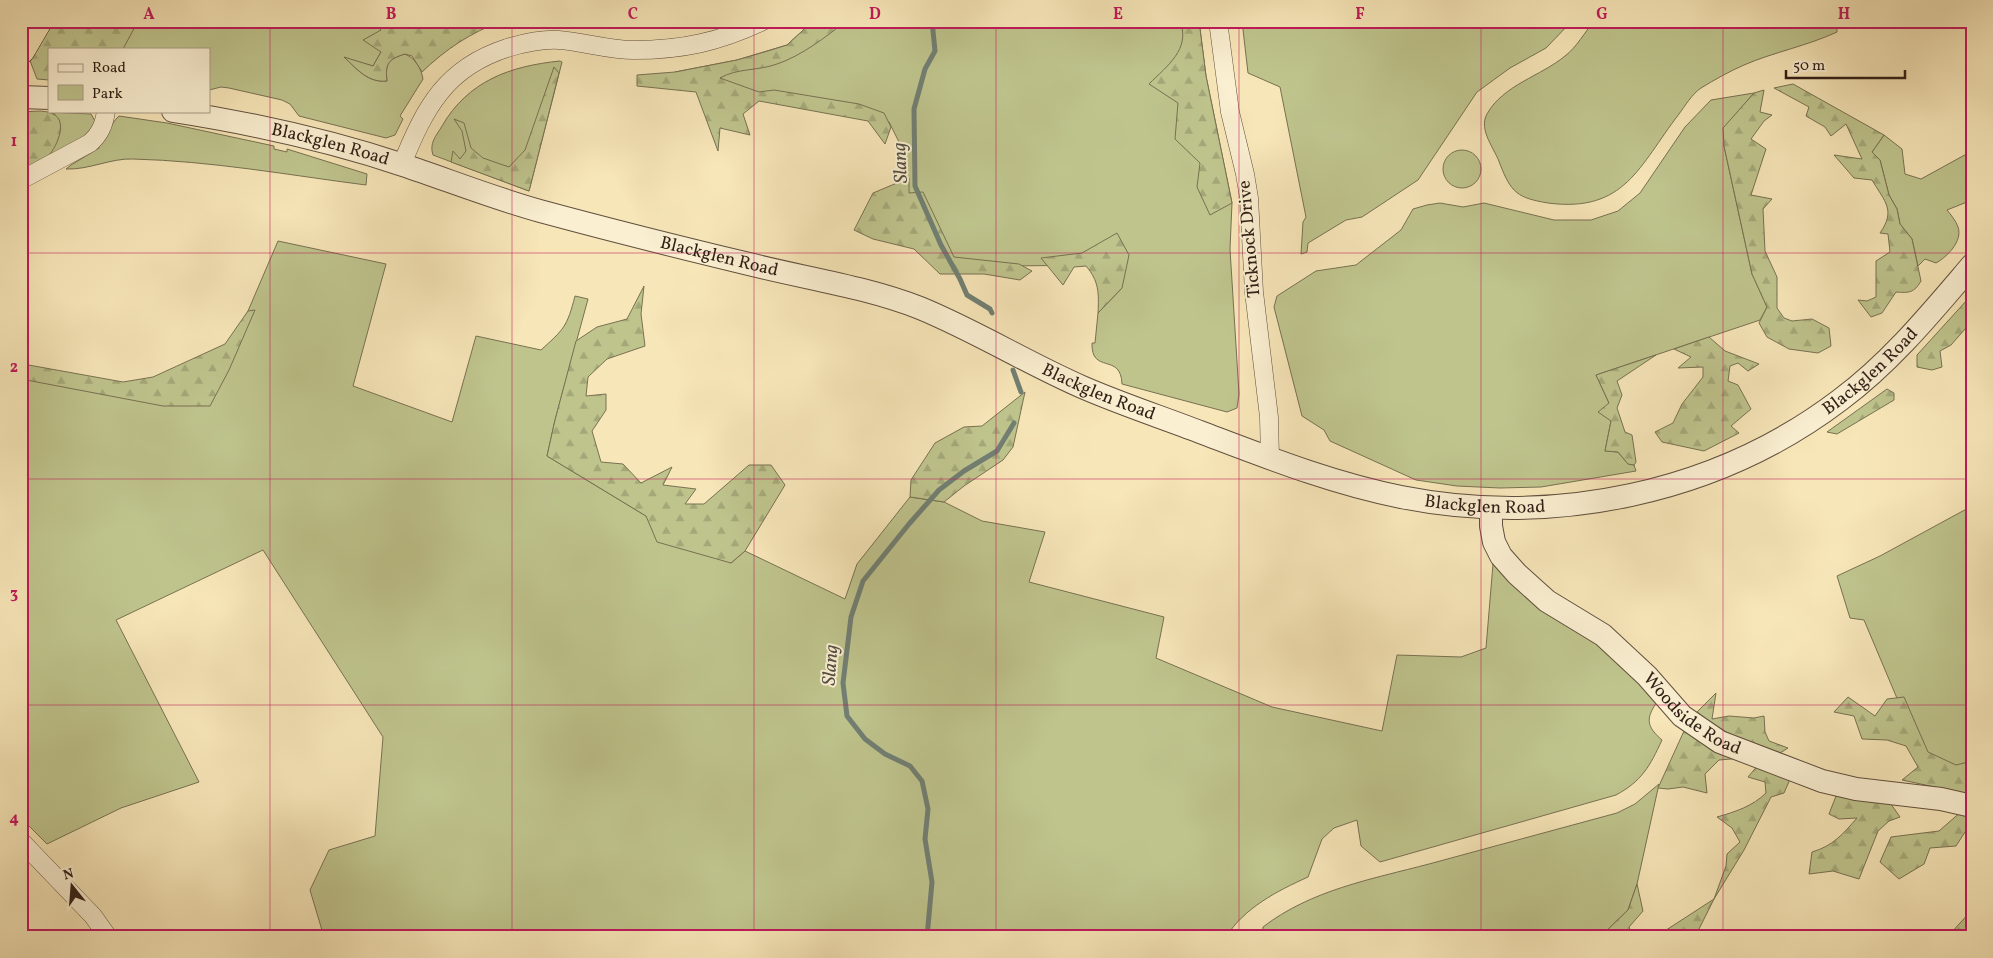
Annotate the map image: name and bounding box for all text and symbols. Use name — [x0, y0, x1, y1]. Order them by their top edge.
text: A — [143, 4, 155, 26]
text: B — [386, 4, 397, 26]
text: C — [628, 4, 638, 26]
text: D — [869, 4, 881, 26]
text: E — [1113, 4, 1123, 26]
text: F — [1355, 4, 1365, 26]
text: G — [1596, 4, 1608, 26]
text: H — [1838, 4, 1850, 26]
legend — [48, 48, 210, 112]
scale bar — [1786, 48, 1904, 80]
text: 50 m — [1793, 56, 1825, 77]
text: Road — [92, 58, 126, 79]
text: Park — [92, 84, 123, 105]
street label: Blackglen Road — [269, 117, 393, 172]
text: 1 — [11, 131, 17, 153]
water label: Slang — [887, 142, 915, 184]
street label: Ticknock Drive — [1232, 179, 1268, 299]
street label: Blackglen Road — [657, 230, 781, 283]
street label: Blackglen Road — [1817, 322, 1924, 421]
text: 2 — [10, 357, 18, 379]
street label: Blackglen Road — [1037, 357, 1159, 427]
street label: Blackglen Road — [1423, 489, 1546, 520]
text: 3 — [10, 583, 18, 605]
water label: Slang — [817, 644, 845, 686]
street label: Woodside Road — [1637, 667, 1745, 761]
text: 4 — [9, 808, 19, 830]
north arrow — [48, 860, 98, 910]
text: N — [61, 864, 76, 886]

